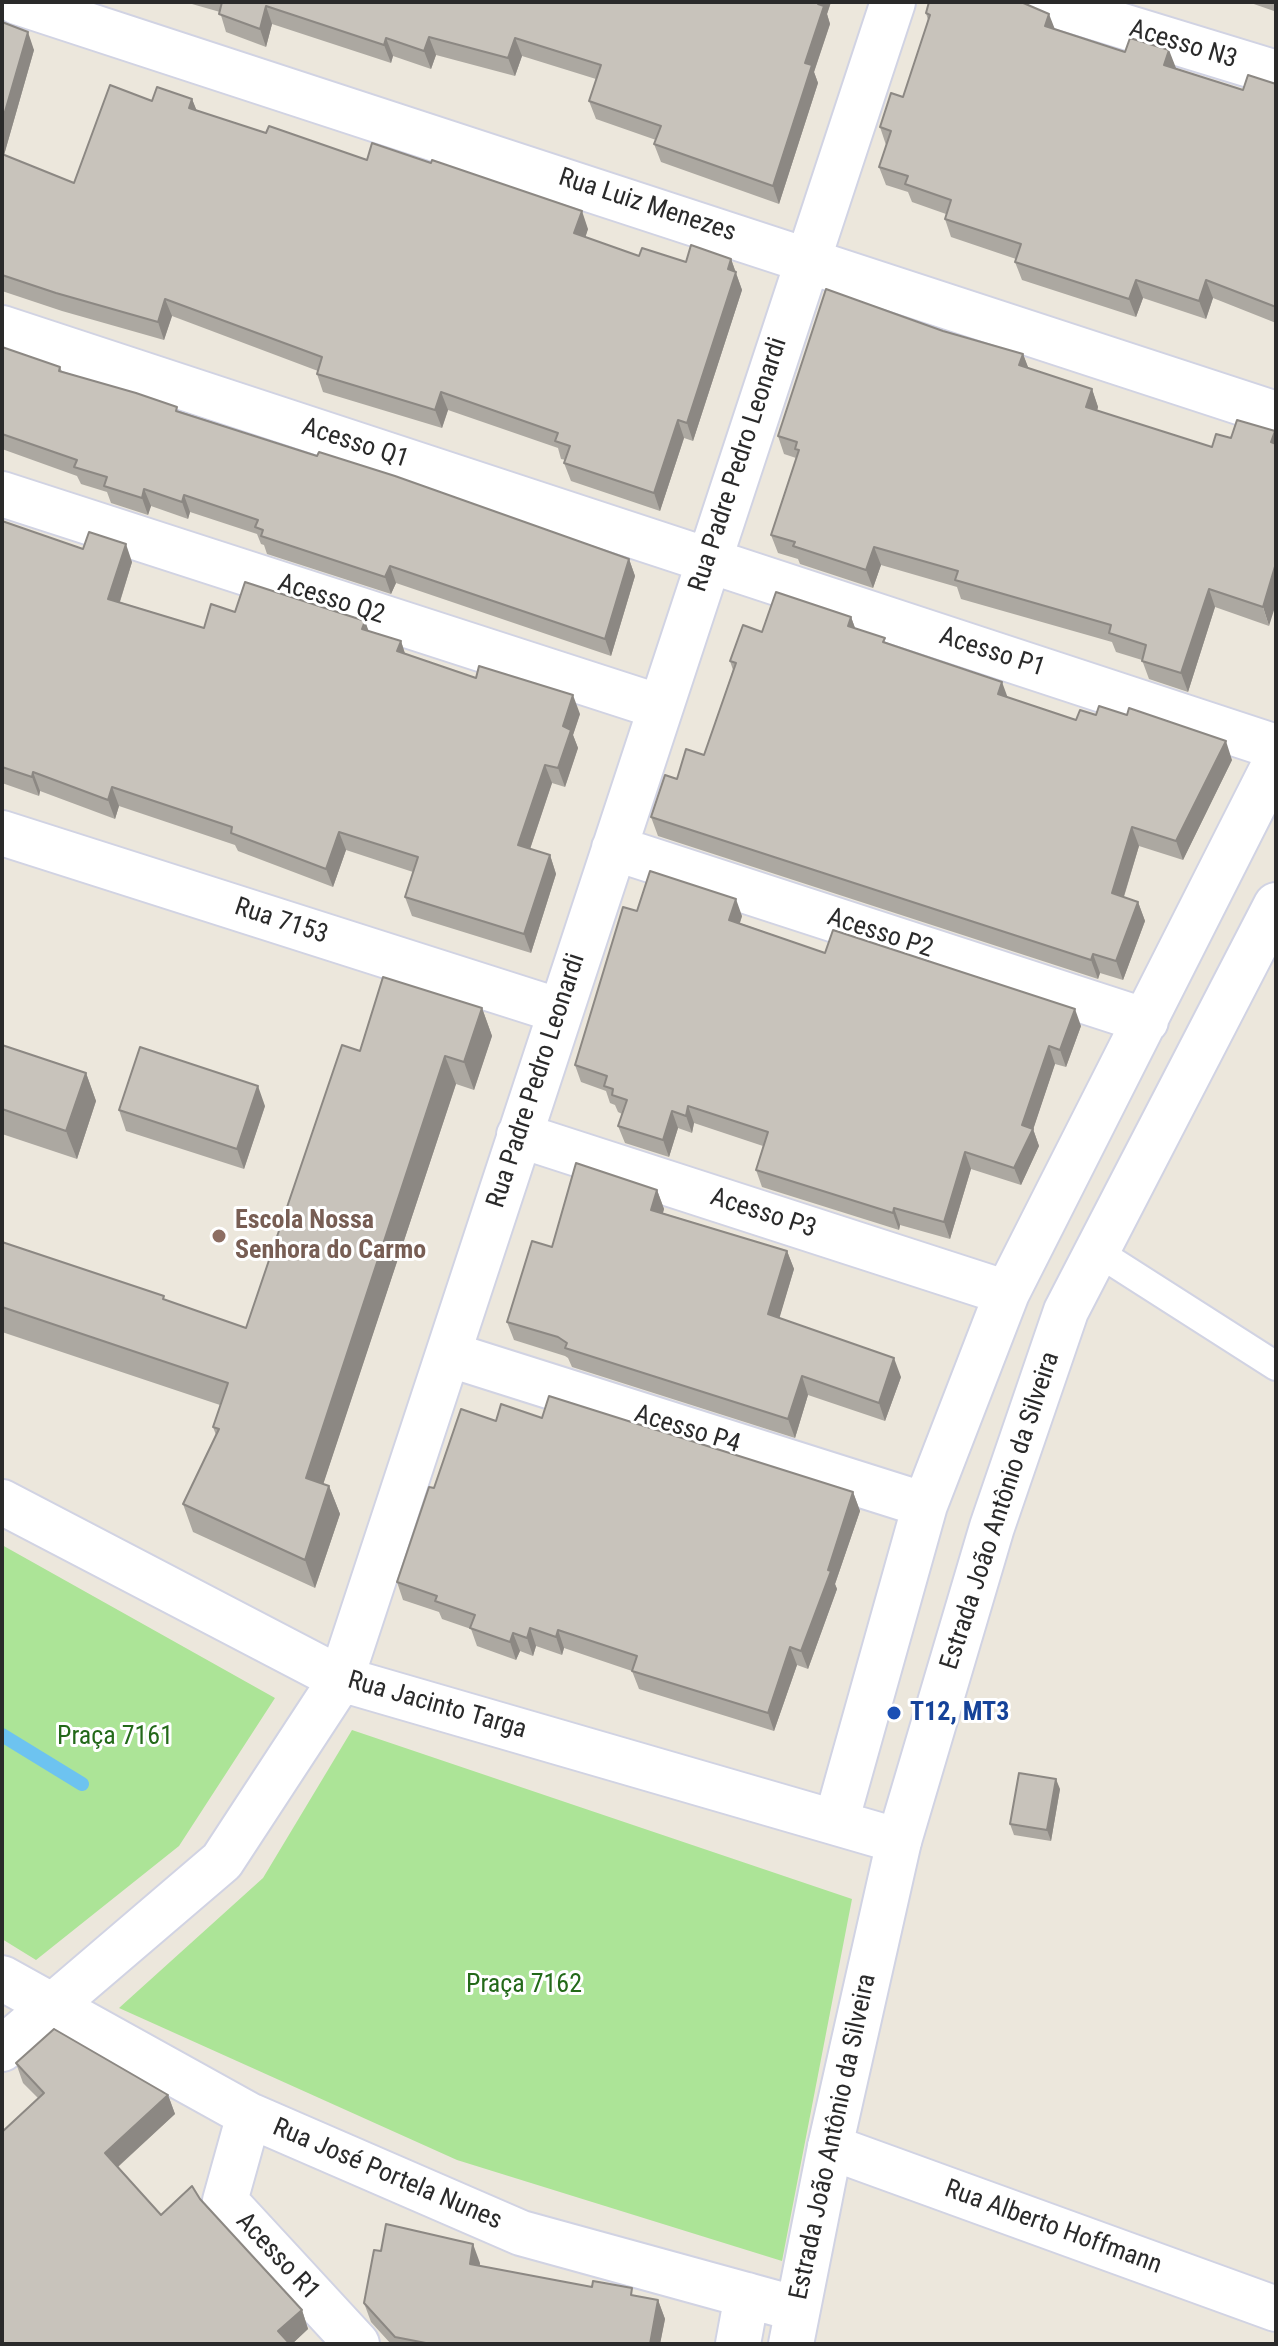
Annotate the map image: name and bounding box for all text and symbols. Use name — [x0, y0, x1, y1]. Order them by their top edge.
street label: Acesso N3 — [1125, 14, 1241, 76]
street label: Rua Luiz Menezes — [555, 163, 739, 249]
street label: Rua Padre Pedro Leonardi — [683, 334, 795, 596]
street label: Acesso Q1 — [298, 412, 412, 476]
street label: Acesso Q2 — [274, 568, 388, 632]
street label: Acesso P1 — [935, 621, 1049, 685]
street label: Rua 7153 — [230, 892, 332, 952]
street label: Acesso P2 — [823, 902, 937, 966]
street label: Rua Padre Pedro Leonardi — [481, 950, 593, 1212]
street label: Acesso P3 — [706, 1182, 820, 1246]
place label: Escola Nossa Senhora do Carmo — [235, 1205, 426, 1266]
marker: Escola Nossa Senhora do Carmo — [210, 1227, 228, 1245]
street label: Estrada João Antônio da Silveira — [935, 1348, 1067, 1674]
street label: Acesso P4 — [630, 1399, 744, 1461]
street label: Rua Jacinto Targa — [344, 1666, 530, 1746]
place label: T12, MT3 — [910, 1697, 1009, 1729]
marker: T12, MT3 — [885, 1704, 903, 1722]
park label: Praça 7161 — [57, 1721, 173, 1753]
park label: Praça 7162 — [466, 1969, 582, 2001]
street label: Estrada João Antônio da Silveira — [784, 1971, 884, 2303]
street label: Rua José Portela Nunes — [268, 2113, 506, 2237]
street label: Rua Alberto Hoffmann — [940, 2174, 1166, 2282]
street label: Acesso R1 — [229, 2207, 325, 2307]

